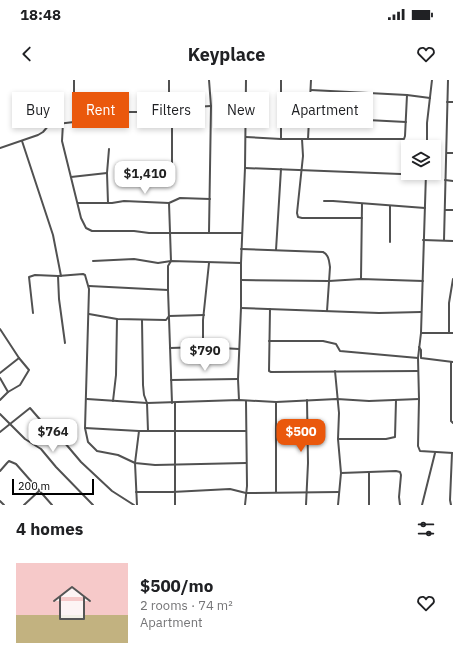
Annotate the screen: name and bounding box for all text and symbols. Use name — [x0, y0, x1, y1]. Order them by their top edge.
text: 18:48 — [20, 5, 61, 24]
icon: back — [16, 43, 38, 65]
text: Keyplace — [188, 43, 265, 66]
icon: heart — [415, 43, 437, 65]
chip: Buy — [12, 92, 64, 128]
chip: Rent — [72, 92, 129, 128]
chip: Filters — [137, 92, 205, 128]
chip: New — [213, 92, 269, 128]
chip: Apartment — [277, 92, 373, 128]
map controls — [401, 140, 441, 180]
button: layers — [401, 140, 441, 180]
pin: $1,410 — [112, 161, 178, 195]
text: $1,410 — [123, 165, 167, 182]
pin: $790 — [181, 338, 229, 372]
text: $790 — [189, 342, 221, 359]
pin: $764 — [29, 419, 77, 453]
pin: $500 — [277, 419, 325, 453]
text: $764 — [37, 423, 69, 440]
text: $500 — [285, 423, 317, 440]
scale bar — [12, 477, 94, 496]
text: 200 m — [18, 479, 50, 493]
text: 4 homes — [16, 518, 83, 540]
icon: filters — [415, 518, 437, 540]
text: $500/mo — [140, 575, 213, 597]
icon: home — [48, 579, 96, 627]
icon: heart — [415, 592, 437, 614]
text: 2 rooms · 74 m² — [140, 597, 233, 614]
text: Apartment — [140, 614, 203, 631]

